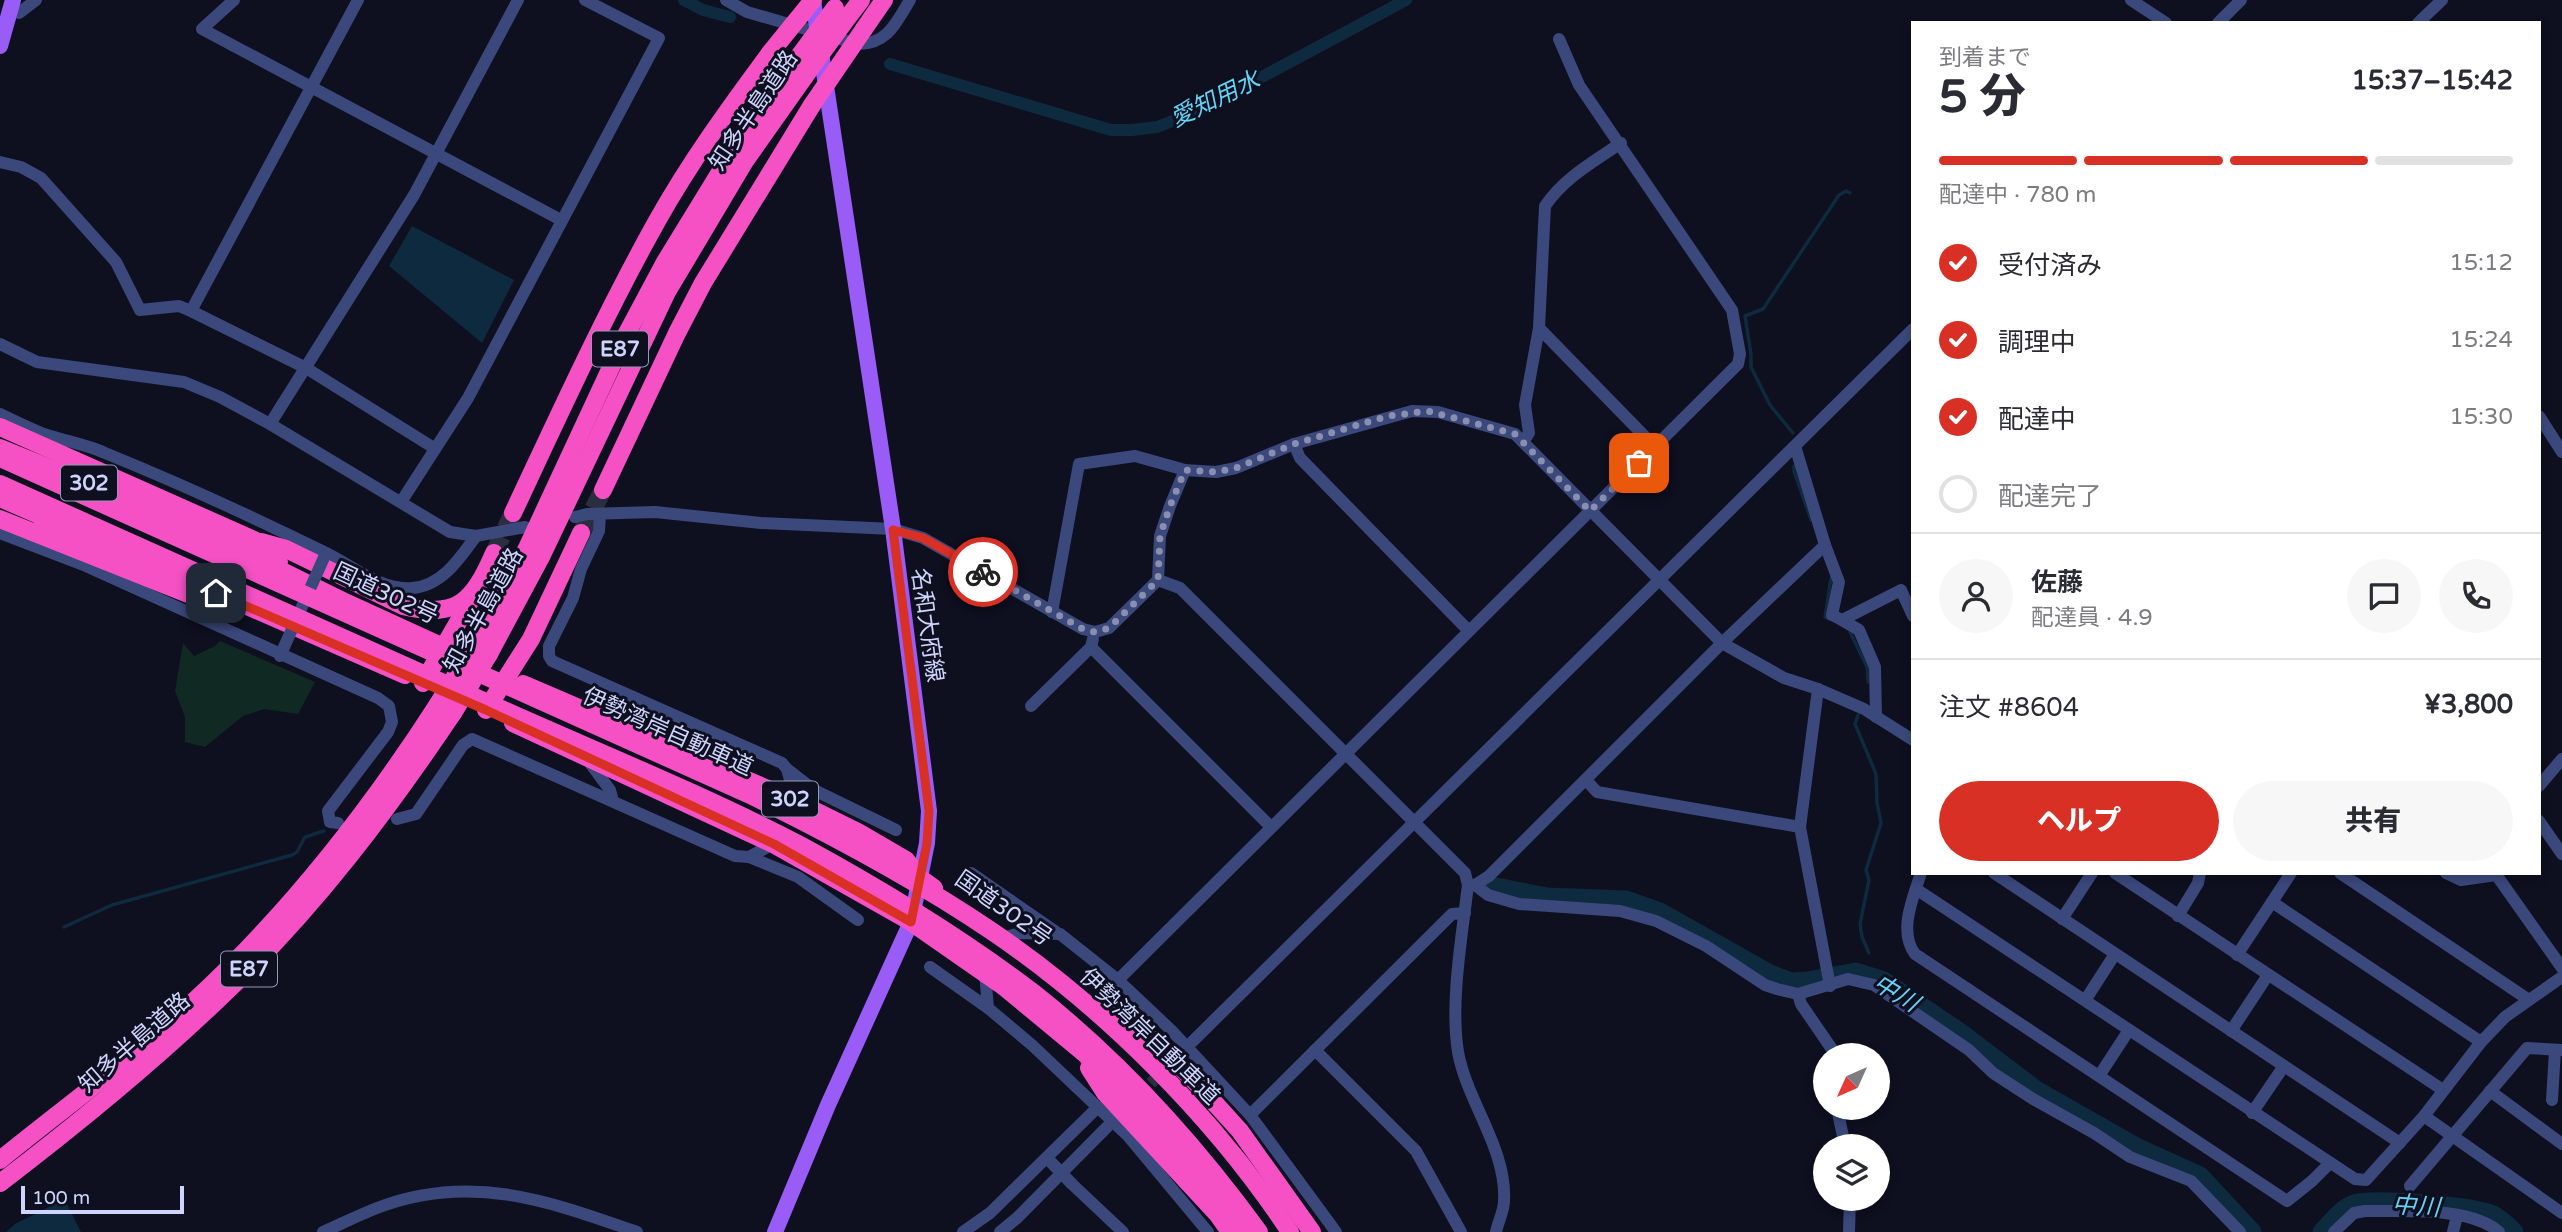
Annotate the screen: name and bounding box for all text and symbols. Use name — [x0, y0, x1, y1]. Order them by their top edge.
text: 到着まで — [1939, 44, 2031, 72]
street label: 知多半島道路 — [704, 46, 804, 176]
water label: 愛知用水 — [1166, 64, 1267, 134]
text: 15:37–15:42 — [2352, 65, 2513, 96]
text: 5 分 — [1939, 70, 2026, 125]
text: 配達中 · 780 m — [1939, 181, 2096, 209]
icon: check — [1939, 244, 1977, 282]
text: 15:12 — [2449, 249, 2513, 277]
text: 受付済み — [1998, 250, 2102, 281]
icon: check — [1939, 321, 1977, 359]
text: 15:24 — [2449, 326, 2513, 354]
text: 調理中 — [1998, 327, 2076, 358]
road number: E87 — [592, 332, 648, 366]
icon: check — [1939, 398, 1977, 436]
text: 15:30 — [2449, 403, 2513, 431]
text: 配達中 — [1998, 404, 2076, 435]
pin — [1609, 433, 1669, 493]
icon: bag — [1620, 444, 1658, 482]
road number: 302 — [61, 466, 117, 500]
text: 配達完了 — [1998, 481, 2102, 512]
courier — [948, 537, 1018, 607]
street label: 知多半島道路 — [438, 543, 530, 678]
icon: bike — [964, 553, 1002, 591]
street label: 国道302号 — [329, 557, 442, 630]
button: person — [1939, 559, 2013, 633]
button: chat — [2347, 559, 2421, 633]
button: phone — [2439, 559, 2513, 633]
pin — [186, 563, 246, 623]
street label: 名和大府線 — [905, 566, 949, 684]
text: 佐藤 — [2031, 567, 2083, 598]
icon: home — [197, 574, 235, 612]
text: 配達員 · 4.9 — [2031, 604, 2153, 632]
street label: 伊勢湾岸自動車道 — [578, 682, 757, 782]
text: ¥3,800 — [2424, 689, 2513, 720]
text: 注文 #8604 — [1939, 692, 2079, 723]
button: ヘルプ — [1939, 781, 2219, 861]
button: 共有 — [2233, 781, 2513, 861]
road number: 302 — [762, 782, 818, 816]
street label: 国道302号 — [949, 865, 1057, 953]
road number: E87 — [221, 951, 277, 986]
street label: 伊勢湾岸自動車道 — [1073, 963, 1225, 1111]
water label: 中川 — [1868, 969, 1926, 1020]
street label: 知多半島道路 — [73, 987, 196, 1099]
north arrow — [1813, 1043, 1890, 1120]
map controls — [1813, 1043, 1890, 1211]
button: layers — [1813, 1134, 1890, 1211]
scale bar — [21, 1183, 184, 1215]
text: 100 m — [32, 1187, 90, 1209]
water label: 中川 — [2391, 1190, 2444, 1223]

